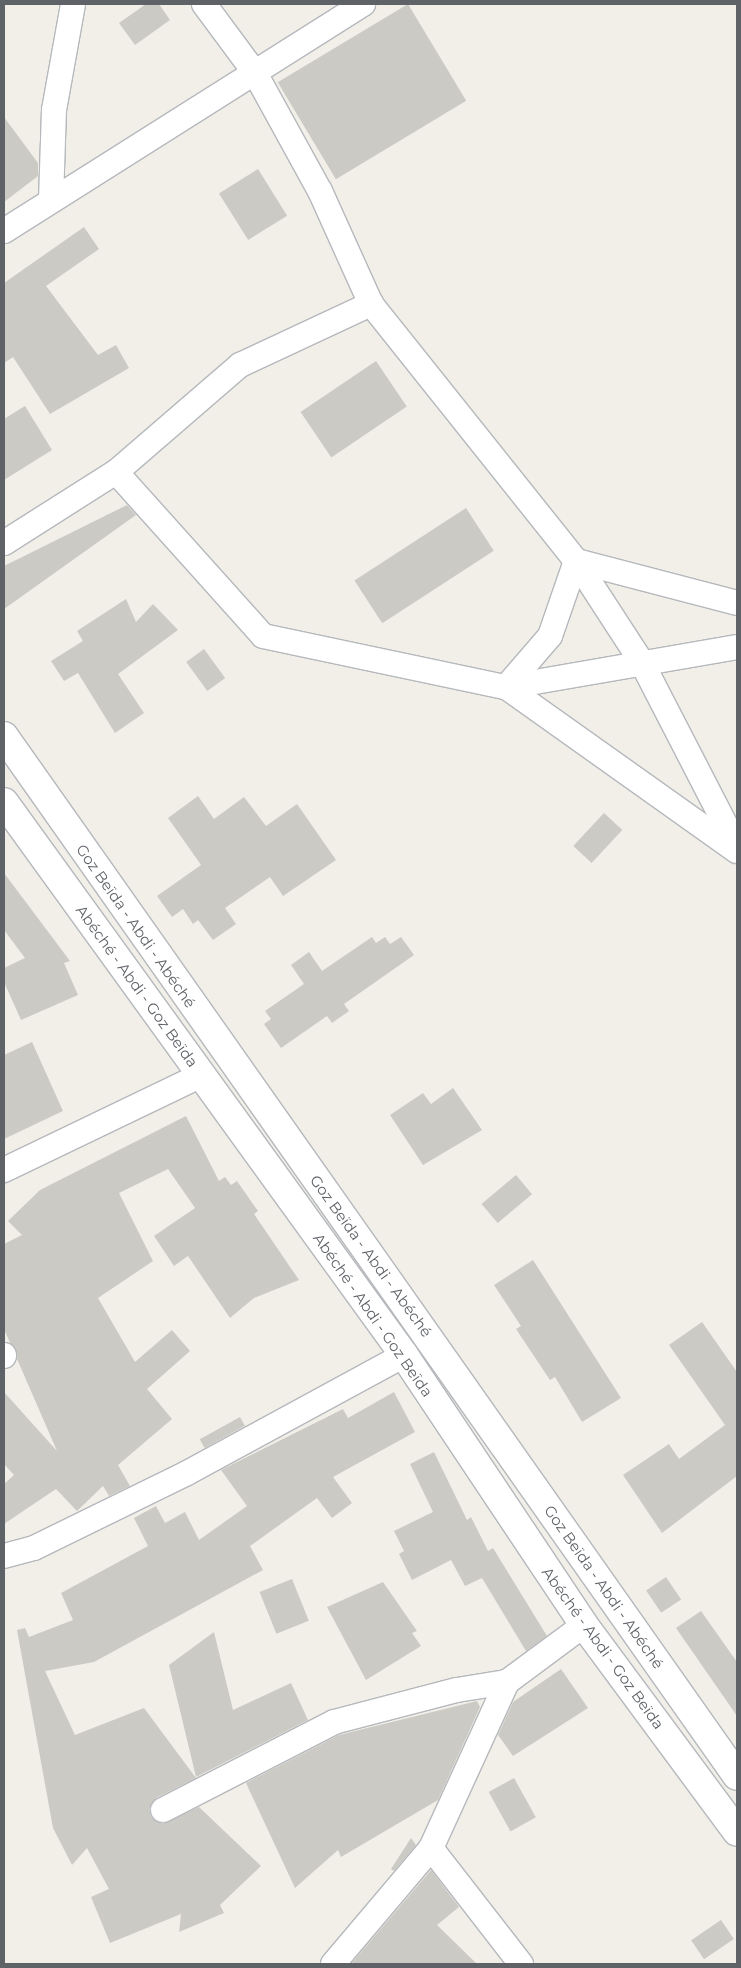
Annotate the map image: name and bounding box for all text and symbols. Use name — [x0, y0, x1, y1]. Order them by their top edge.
street label: Goz Beïda - Abdi - Abéché — [73, 841, 199, 1011]
street label: Abéché - Abdi - Goz Beïda — [72, 902, 202, 1070]
street label: Goz Beïda - Abdi - Abéché — [306, 1172, 436, 1340]
street label: Abéché - Abdi - Goz Beïda — [310, 1230, 436, 1400]
street label: Goz Beïda - Abdi - Abéché — [541, 1502, 667, 1672]
street label: Abéché - Abdi - Goz Beïda — [538, 1564, 668, 1732]

